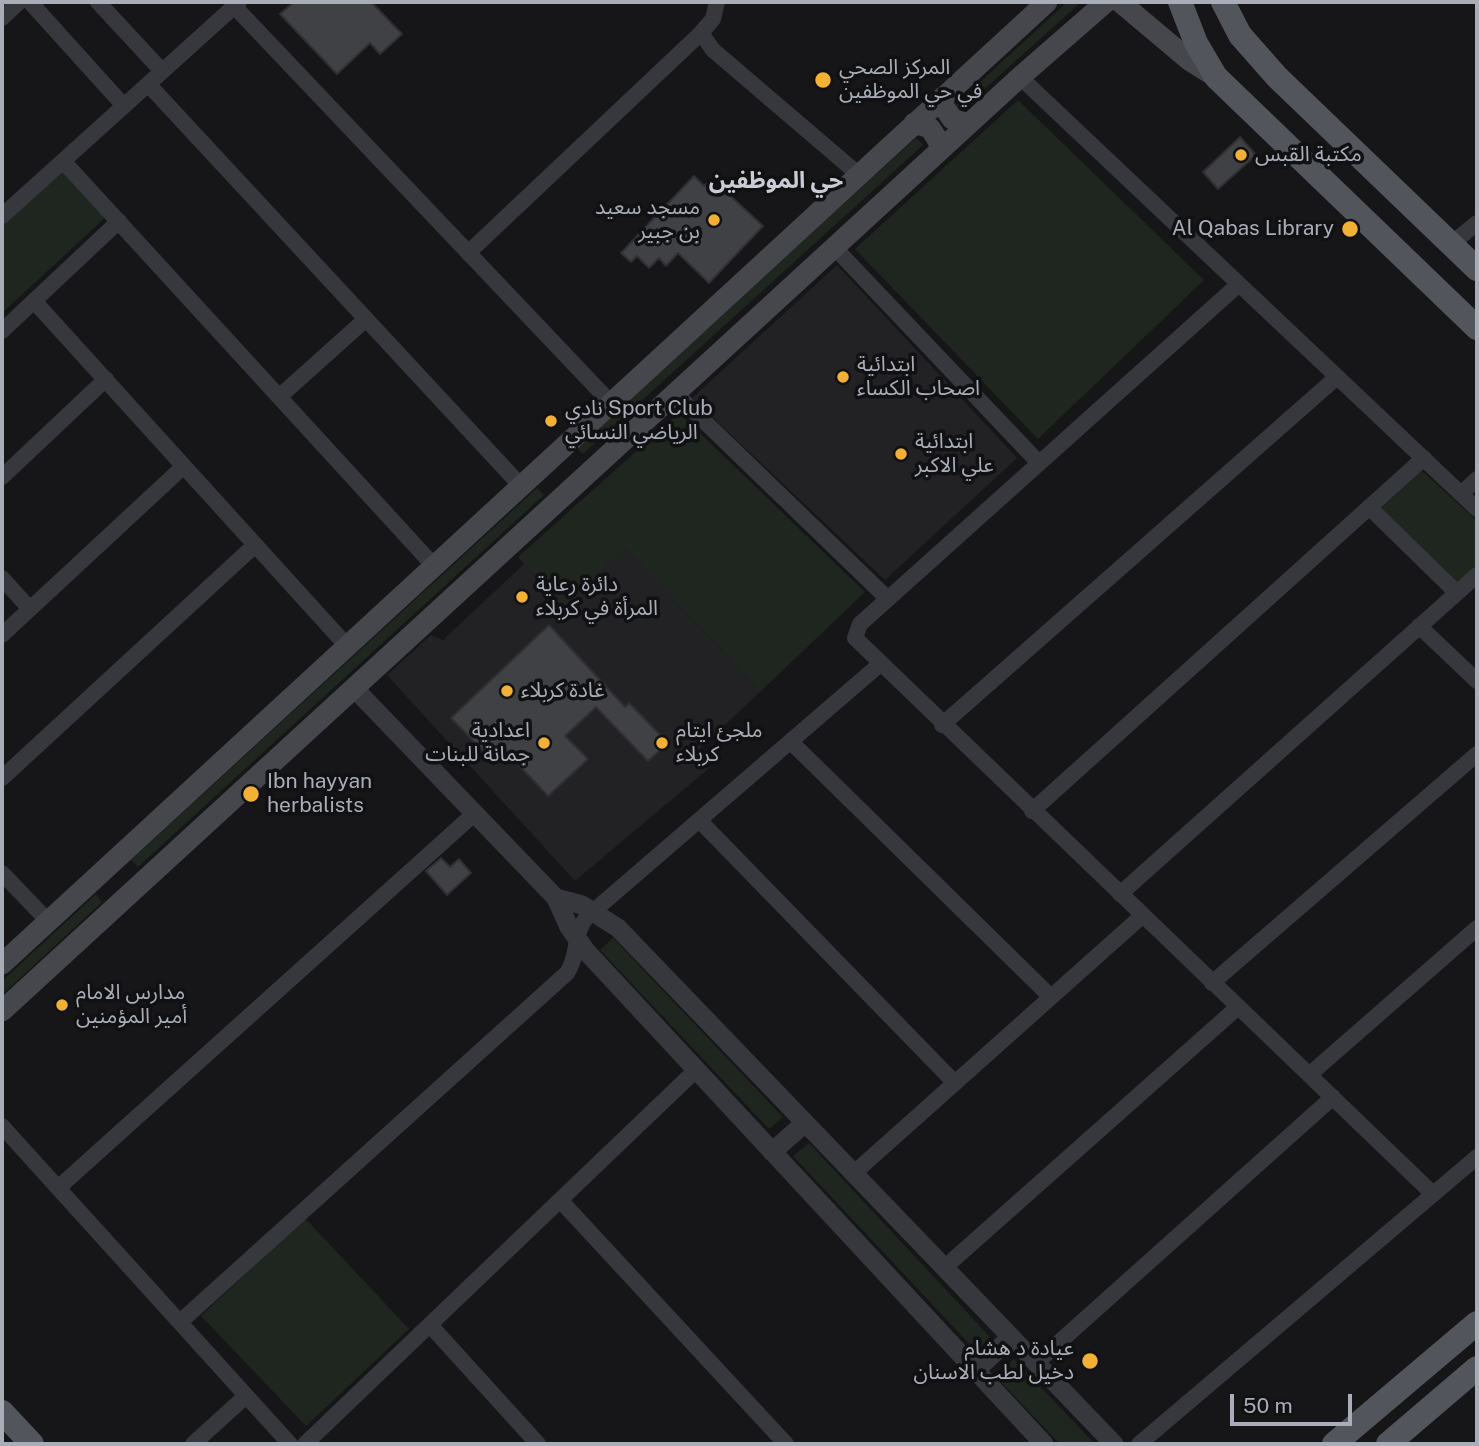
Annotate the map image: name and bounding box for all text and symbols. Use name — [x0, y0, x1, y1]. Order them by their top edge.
place label: المركز الصحي في حي الموظفين — [839, 55, 982, 105]
marker: المركز الصحي في حي الموظفين — [813, 70, 833, 90]
place label: مكتبة القبس — [1255, 142, 1362, 168]
marker: مكتبة القبس — [1233, 147, 1249, 163]
district label: حي الموظفين — [709, 167, 843, 195]
place label: مسجد سعيد بن جبير — [595, 195, 700, 245]
marker: مسجد سعيد بن جبير — [706, 212, 722, 228]
place label: Al Qabas Library — [1172, 216, 1334, 242]
marker: Al Qabas Library — [1340, 219, 1360, 239]
place label: ابتدائية اصحاب الكساء — [857, 352, 980, 402]
marker: ابتدائية اصحاب الكساء — [835, 369, 851, 385]
place label: نادي Sport Club الرياضي النسائي — [565, 396, 713, 446]
marker: نادي Sport Club الرياضي النسائي — [543, 413, 559, 429]
place label: ابتدائية علي الاكبر — [915, 429, 994, 479]
marker: ابتدائية علي الاكبر — [893, 446, 909, 462]
place label: دائرة رعاية المرأة في كربلاء — [536, 572, 658, 622]
marker: دائرة رعاية المرأة في كربلاء — [514, 589, 530, 605]
place label: غادة كربلاء — [521, 678, 604, 704]
marker: غادة كربلاء — [499, 683, 515, 699]
place label: اعدادية جمانة للبنات — [425, 718, 530, 768]
place label: ملجئ ايتام كربلاء — [676, 718, 763, 768]
marker: اعدادية جمانة للبنات — [536, 735, 552, 751]
marker: ملجئ ايتام كربلاء — [654, 735, 670, 751]
place label: Ibn hayyan herbalists — [267, 769, 372, 819]
marker: Ibn hayyan herbalists — [241, 784, 261, 804]
place label: مدارس الامام أمير المؤمنين — [76, 980, 187, 1030]
marker: مدارس الامام أمير المؤمنين — [54, 997, 70, 1013]
place label: عيادة د هشام دخيل لطب الاسنان — [914, 1336, 1074, 1386]
marker: عيادة د هشام دخيل لطب الاسنان — [1080, 1351, 1100, 1371]
scale bar — [1234, 1380, 1356, 1424]
text: 50 m — [1243, 1393, 1293, 1418]

